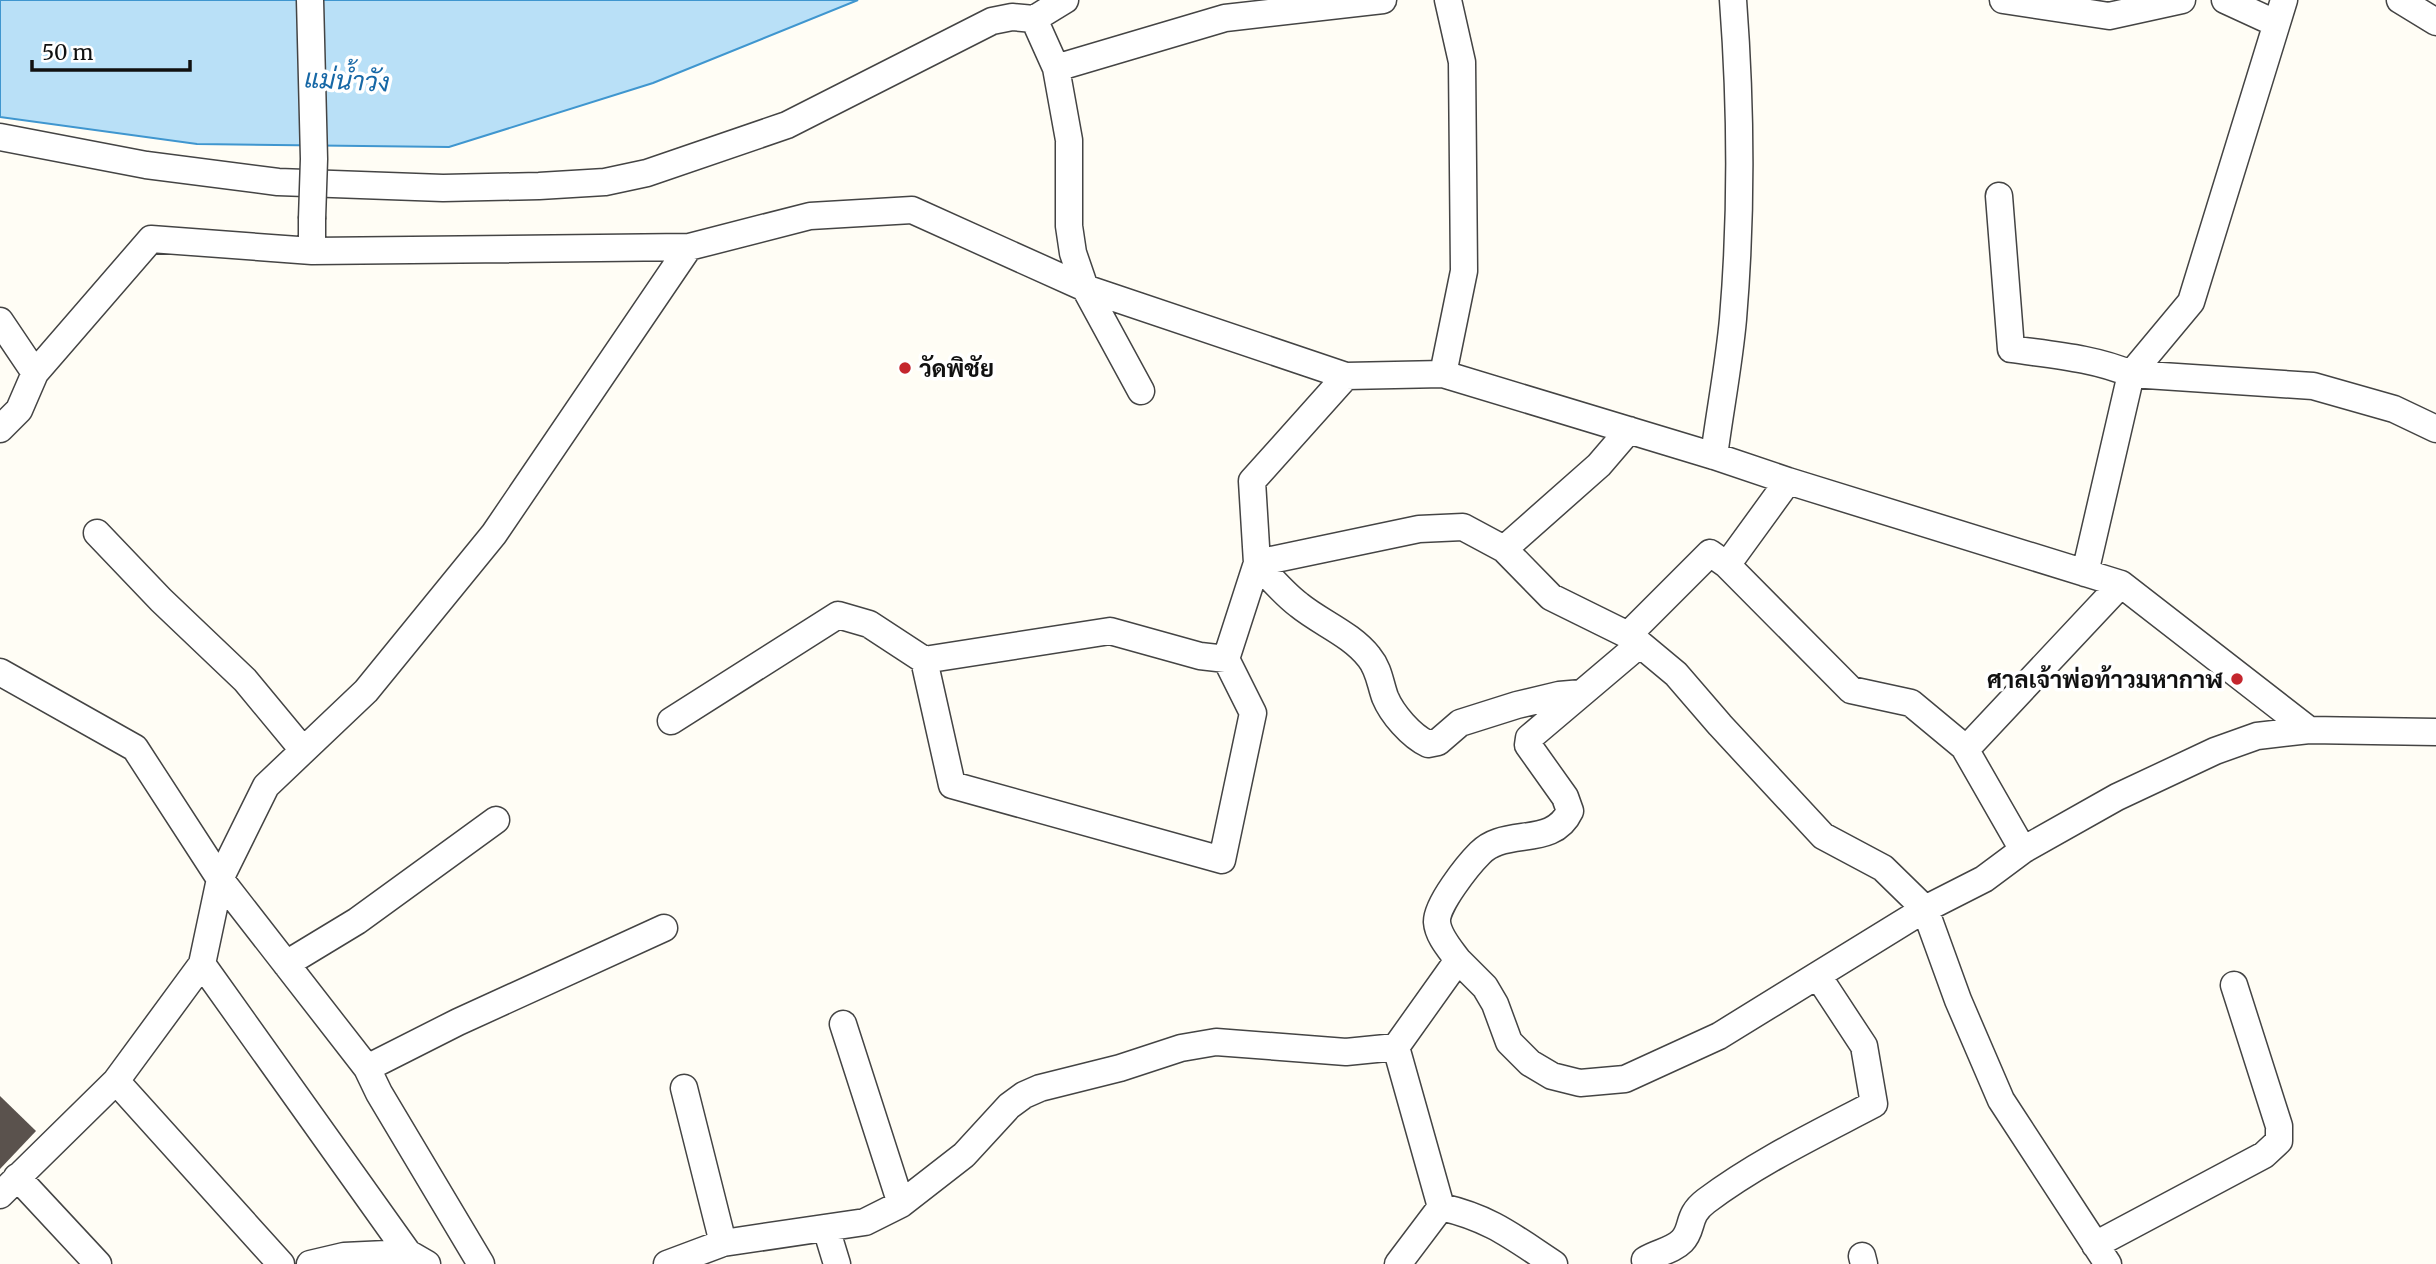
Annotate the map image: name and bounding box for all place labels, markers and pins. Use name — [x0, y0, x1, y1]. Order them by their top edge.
place label: วัดพิชัย — [919, 353, 994, 384]
marker: วัดพิชัย — [897, 360, 913, 376]
place label: ศาลเจ้าพ่อท้าวมหากาฬ — [1987, 664, 2223, 695]
marker: ศาลเจ้าพ่อท้าวมหากาฬ — [2229, 671, 2245, 687]

